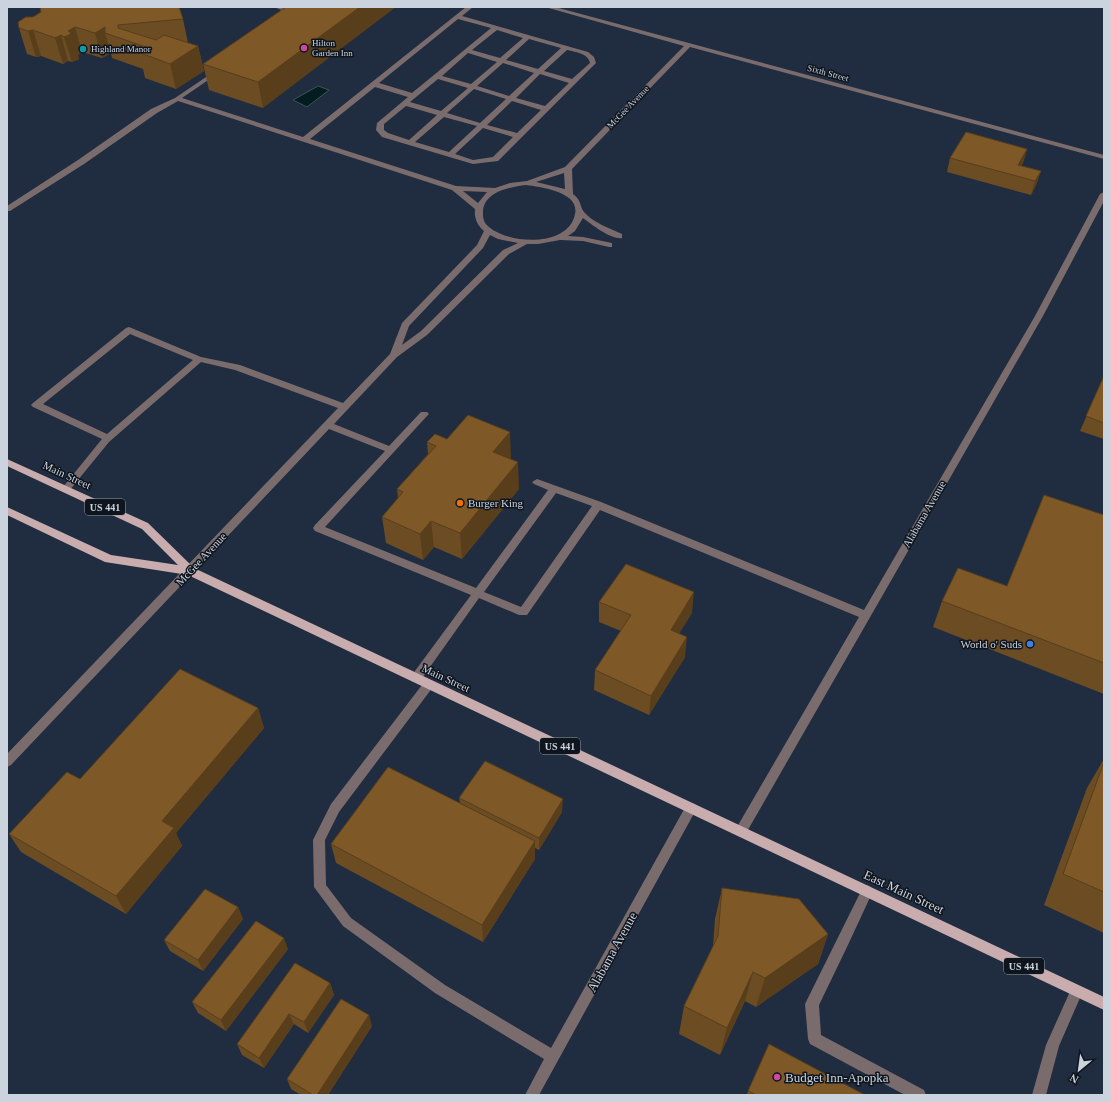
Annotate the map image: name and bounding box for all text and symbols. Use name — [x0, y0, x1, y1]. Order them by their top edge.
place label: Hilton Garden Inn — [312, 38, 353, 58]
marker: Hilton Garden Inn — [299, 43, 309, 53]
marker: Highland Manor — [78, 44, 88, 54]
place label: Highland Manor — [91, 44, 151, 54]
street label: Sixth Street — [806, 63, 850, 83]
street label: McGee Avenue — [605, 84, 651, 130]
street label: Main Street — [41, 459, 93, 491]
street label: Alabama Avenue — [900, 478, 948, 550]
place label: Burger King — [468, 497, 524, 509]
marker: Burger King — [455, 498, 465, 508]
road number: US 441 — [85, 499, 125, 515]
street label: McGee Avenue — [173, 530, 229, 588]
place label: World o' Suds — [960, 638, 1022, 650]
marker: World o' Suds — [1025, 639, 1035, 649]
street label: Main Street — [420, 662, 472, 694]
road number: US 441 — [540, 738, 580, 754]
street label: East Main Street — [862, 867, 947, 917]
street label: Alabama Avenue — [584, 909, 640, 995]
road number: US 441 — [1004, 958, 1044, 974]
north arrow — [1059, 1050, 1099, 1090]
place label: Budget Inn-Apopka — [785, 1070, 889, 1085]
marker: Budget Inn-Apopka — [772, 1072, 782, 1082]
text: N — [1068, 1072, 1081, 1086]

